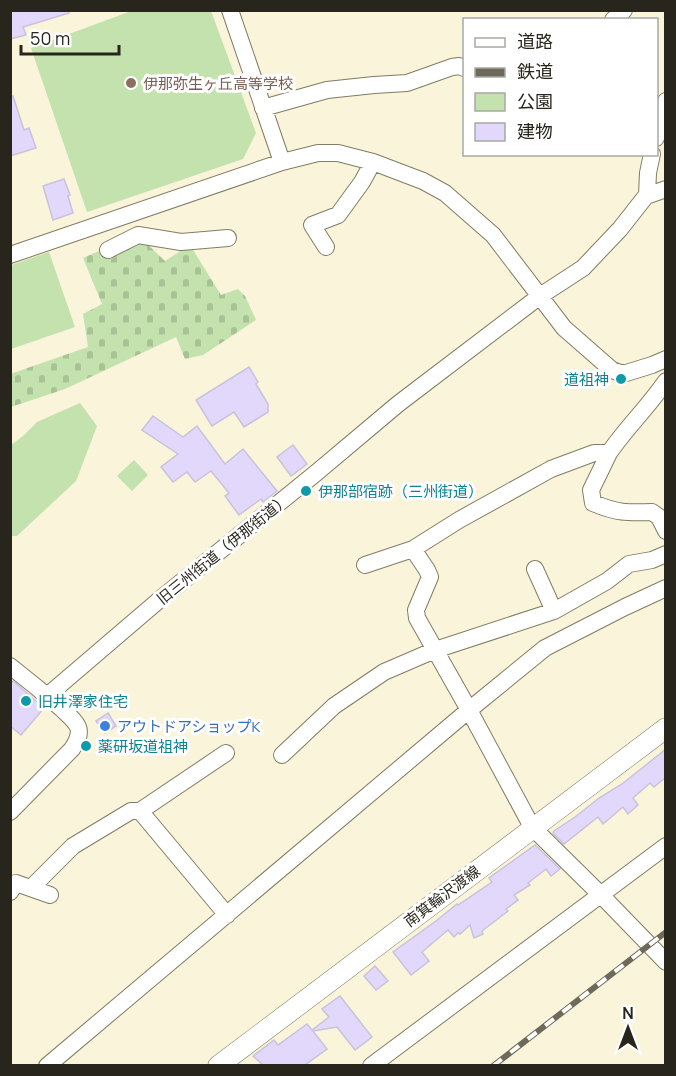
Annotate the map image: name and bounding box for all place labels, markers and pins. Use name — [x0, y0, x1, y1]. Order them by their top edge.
place label: 伊那弥生ヶ丘高等学校 — [143, 73, 293, 94]
marker: 伊那弥生ヶ丘高等学校 — [124, 76, 138, 90]
place label: 道祖神 — [564, 369, 609, 390]
marker: 道祖神 — [614, 372, 628, 386]
place label: 伊那部宿跡（三州街道） — [318, 481, 483, 502]
marker: 伊那部宿跡（三州街道） — [299, 484, 313, 498]
place label: 旧井澤家住宅 — [38, 691, 128, 712]
marker: 旧井澤家住宅 — [19, 694, 33, 708]
place label: アウトドアショップK — [117, 716, 260, 737]
marker: アウトドアショップK — [98, 719, 112, 733]
place label: 薬研坂道祖神 — [98, 736, 188, 757]
marker: 薬研坂道祖神 — [79, 739, 93, 753]

